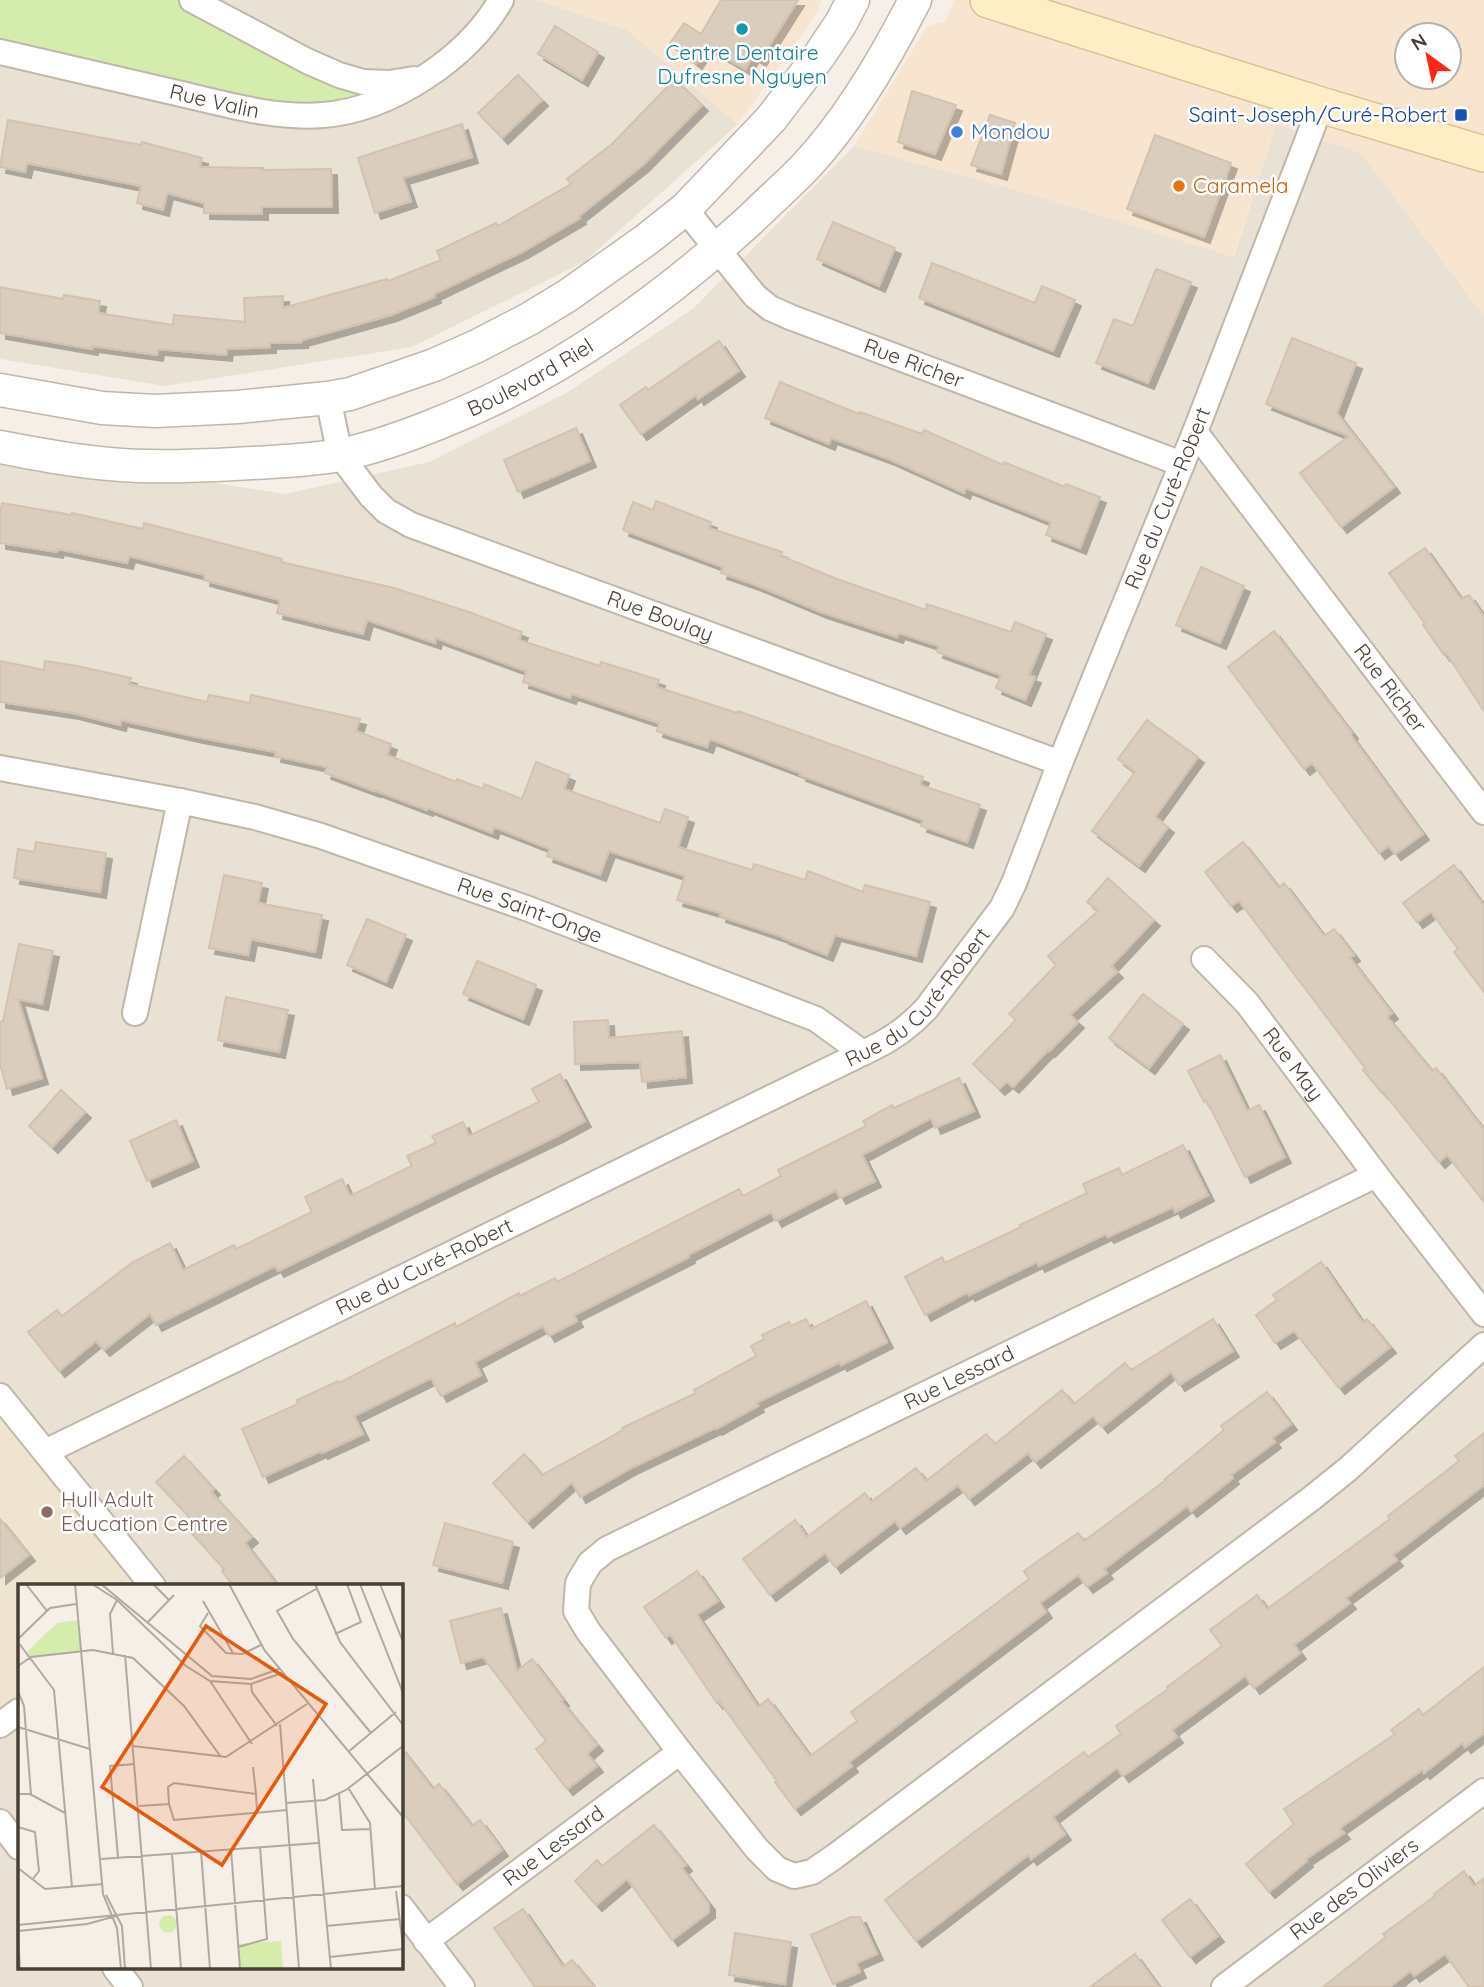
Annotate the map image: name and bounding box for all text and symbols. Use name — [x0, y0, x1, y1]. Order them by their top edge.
marker: Centre Dentaire Dufresne Nguyen — [734, 21, 750, 37]
north arrow — [1393, 21, 1463, 91]
text: N — [1406, 28, 1431, 56]
place label: Centre Dentaire Dufresne Nguyen — [657, 39, 827, 89]
street label: Rue Valin — [167, 78, 261, 123]
place label: Saint-Joseph/Curé-Robert — [1189, 101, 1447, 127]
marker: Saint-Joseph/Curé-Robert — [1453, 107, 1469, 123]
place label: Mondou — [971, 118, 1051, 144]
marker: Mondou — [949, 124, 965, 140]
place label: Caramela — [1193, 172, 1289, 198]
marker: Caramela — [1171, 178, 1187, 194]
street label: Boulevard Riel — [463, 332, 598, 422]
street label: Rue Richer — [860, 332, 968, 393]
street label: Rue du Curé-Robert — [1118, 403, 1215, 593]
street label: Rue Boulay — [604, 584, 717, 647]
street label: Rue Richer — [1349, 638, 1433, 737]
street label: Rue Saint-Onge — [454, 871, 606, 948]
street label: Rue du Curé-Robert — [841, 922, 995, 1072]
street label: Rue May — [1258, 1022, 1330, 1106]
street label: Rue du Curé-Robert — [331, 1212, 517, 1320]
street label: Rue Lessard — [899, 1339, 1018, 1415]
place label: Hull Adult Education Centre — [61, 1486, 228, 1536]
marker: Hull Adult Education Centre — [39, 1504, 55, 1520]
inset map — [18, 1584, 402, 1969]
street label: Rue Lessard — [497, 1799, 609, 1891]
street label: Rue des Oliviers — [1284, 1831, 1423, 1945]

